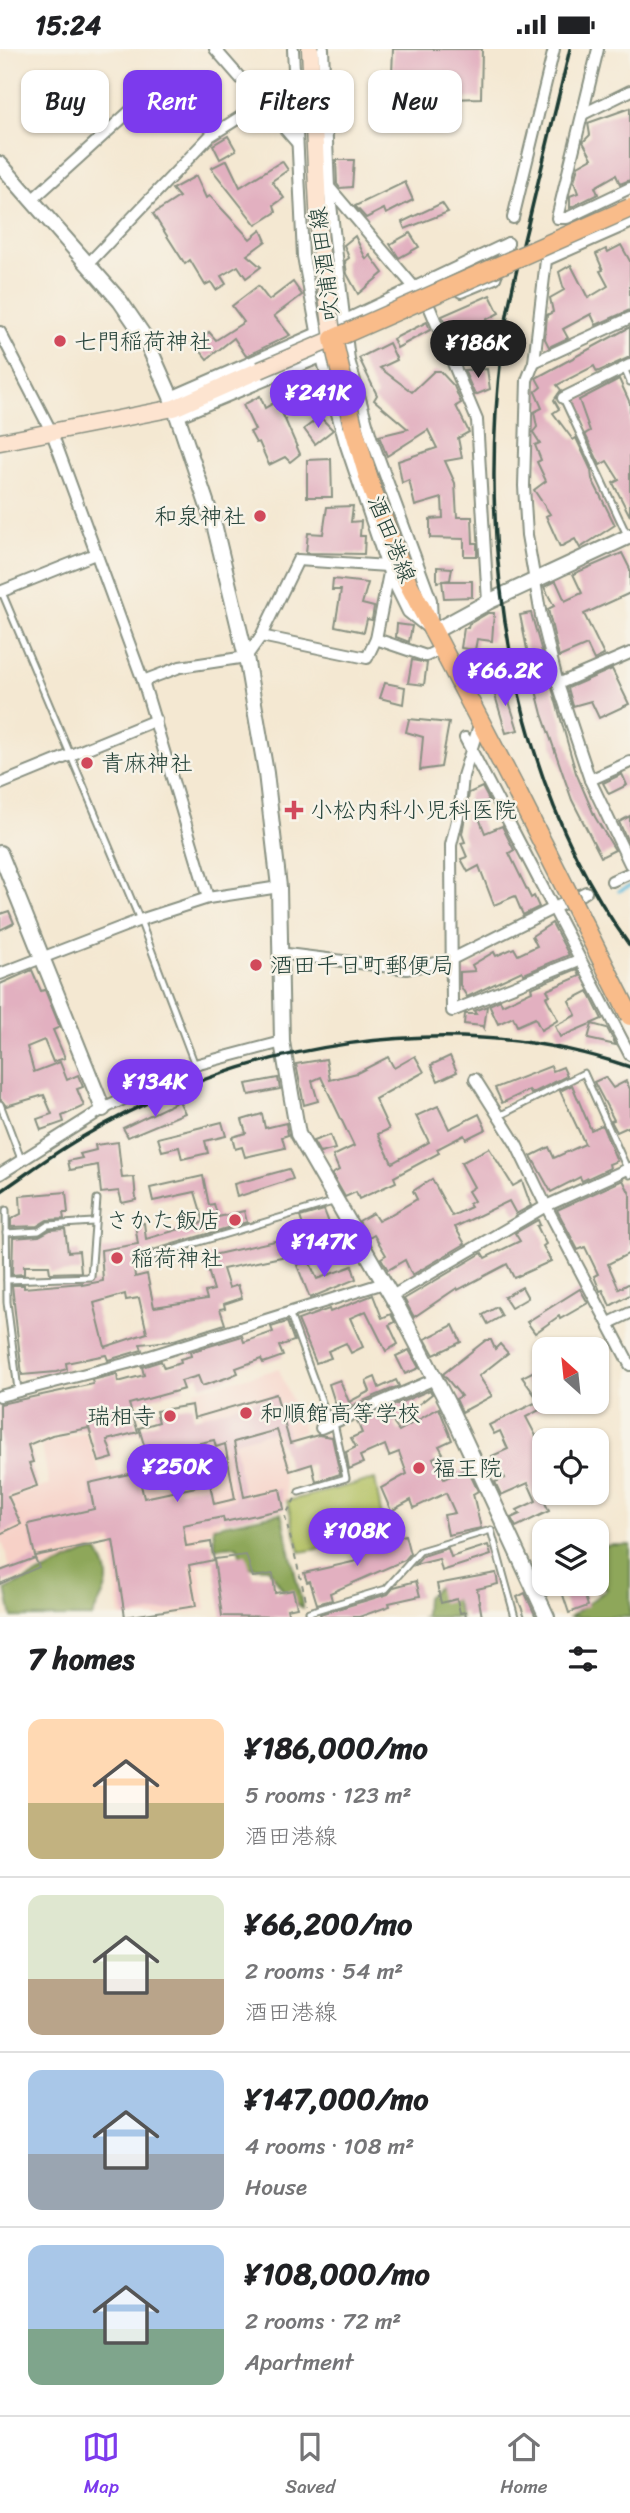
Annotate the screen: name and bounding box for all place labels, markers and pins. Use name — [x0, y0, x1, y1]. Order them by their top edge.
place label: 七門稲荷神社 — [74, 321, 212, 362]
pin: ¥186K — [429, 321, 527, 380]
marker: 七門稲荷神社 — [52, 333, 68, 349]
pin: ¥241K — [269, 371, 367, 430]
place label: 和泉神社 — [154, 496, 246, 537]
marker: 和泉神社 — [252, 508, 268, 524]
pin: ¥66.2K — [448, 649, 562, 708]
place label: 青麻神社 — [101, 743, 193, 784]
marker: 青麻神社 — [79, 755, 95, 771]
place label: 小松内科小児科医院 — [310, 790, 517, 831]
marker: 小松内科小児科医院 — [284, 800, 304, 820]
place label: 酒田千日町郵便局 — [270, 945, 454, 986]
marker: 酒田千日町郵便局 — [248, 957, 264, 973]
pin: ¥134K — [106, 1059, 204, 1119]
place label: さかた飯店 — [106, 1200, 221, 1241]
marker: さかた飯店 — [227, 1212, 243, 1228]
pin: ¥147K — [275, 1219, 373, 1279]
place label: 稲荷神社 — [131, 1238, 223, 1279]
marker: 稲荷神社 — [109, 1250, 125, 1266]
place label: 和順館高等学校 — [260, 1393, 421, 1434]
place label: 瑞相寺 — [87, 1396, 156, 1437]
marker: 和順館高等学校 — [238, 1405, 254, 1421]
marker: 瑞相寺 — [162, 1408, 178, 1424]
pin: ¥250K — [128, 1445, 226, 1504]
place label: 福王院 — [433, 1448, 502, 1489]
marker: 福王院 — [411, 1460, 427, 1476]
pin: ¥108K — [308, 1509, 406, 1568]

